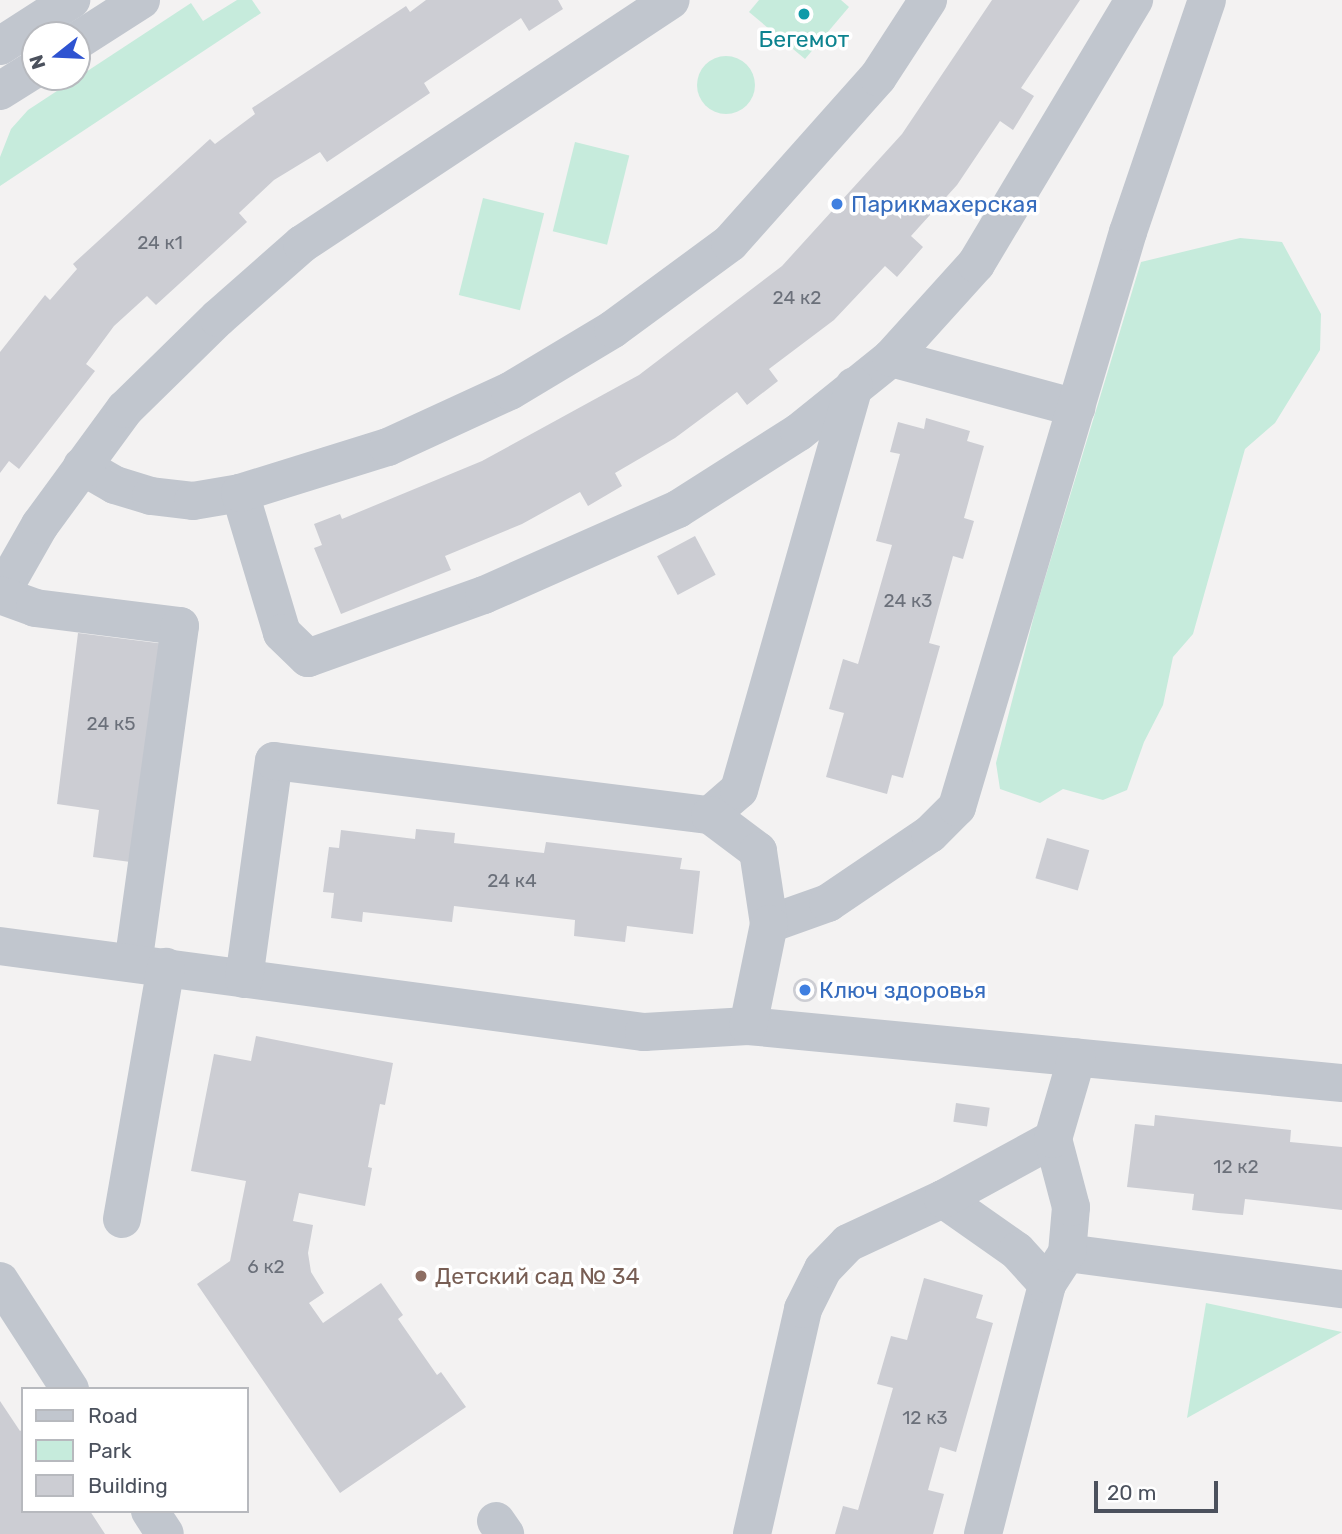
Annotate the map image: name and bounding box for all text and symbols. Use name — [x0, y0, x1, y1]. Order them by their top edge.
marker: Бегемот — [796, 6, 812, 22]
north arrow — [21, 21, 91, 91]
place label: Бегемот — [759, 25, 849, 53]
text: N — [24, 52, 51, 72]
place label: Парикмахерская — [851, 190, 1038, 218]
marker: Парикмахерская — [829, 196, 845, 212]
house number: 24 к1 — [137, 232, 183, 254]
house number: 24 к2 — [773, 287, 821, 309]
house number: 24 к3 — [883, 590, 933, 612]
house number: 24 к5 — [87, 713, 135, 735]
house number: 24 к4 — [487, 870, 537, 892]
place label: Ключ здоровья — [819, 976, 986, 1004]
marker: Ключ здоровья — [797, 982, 813, 998]
house number: 12 к2 — [1213, 1156, 1259, 1178]
house number: 6 к2 — [247, 1256, 285, 1278]
place label: Детский сад № 34 — [435, 1262, 640, 1290]
marker: Детский сад № 34 — [413, 1268, 429, 1284]
legend — [21, 1387, 248, 1513]
text: Road — [88, 1403, 138, 1428]
house number: 12 к3 — [902, 1407, 948, 1429]
text: Park — [88, 1438, 132, 1463]
scale bar — [1097, 1468, 1221, 1512]
text: Building — [88, 1473, 168, 1498]
text: 20 m — [1107, 1480, 1156, 1505]

